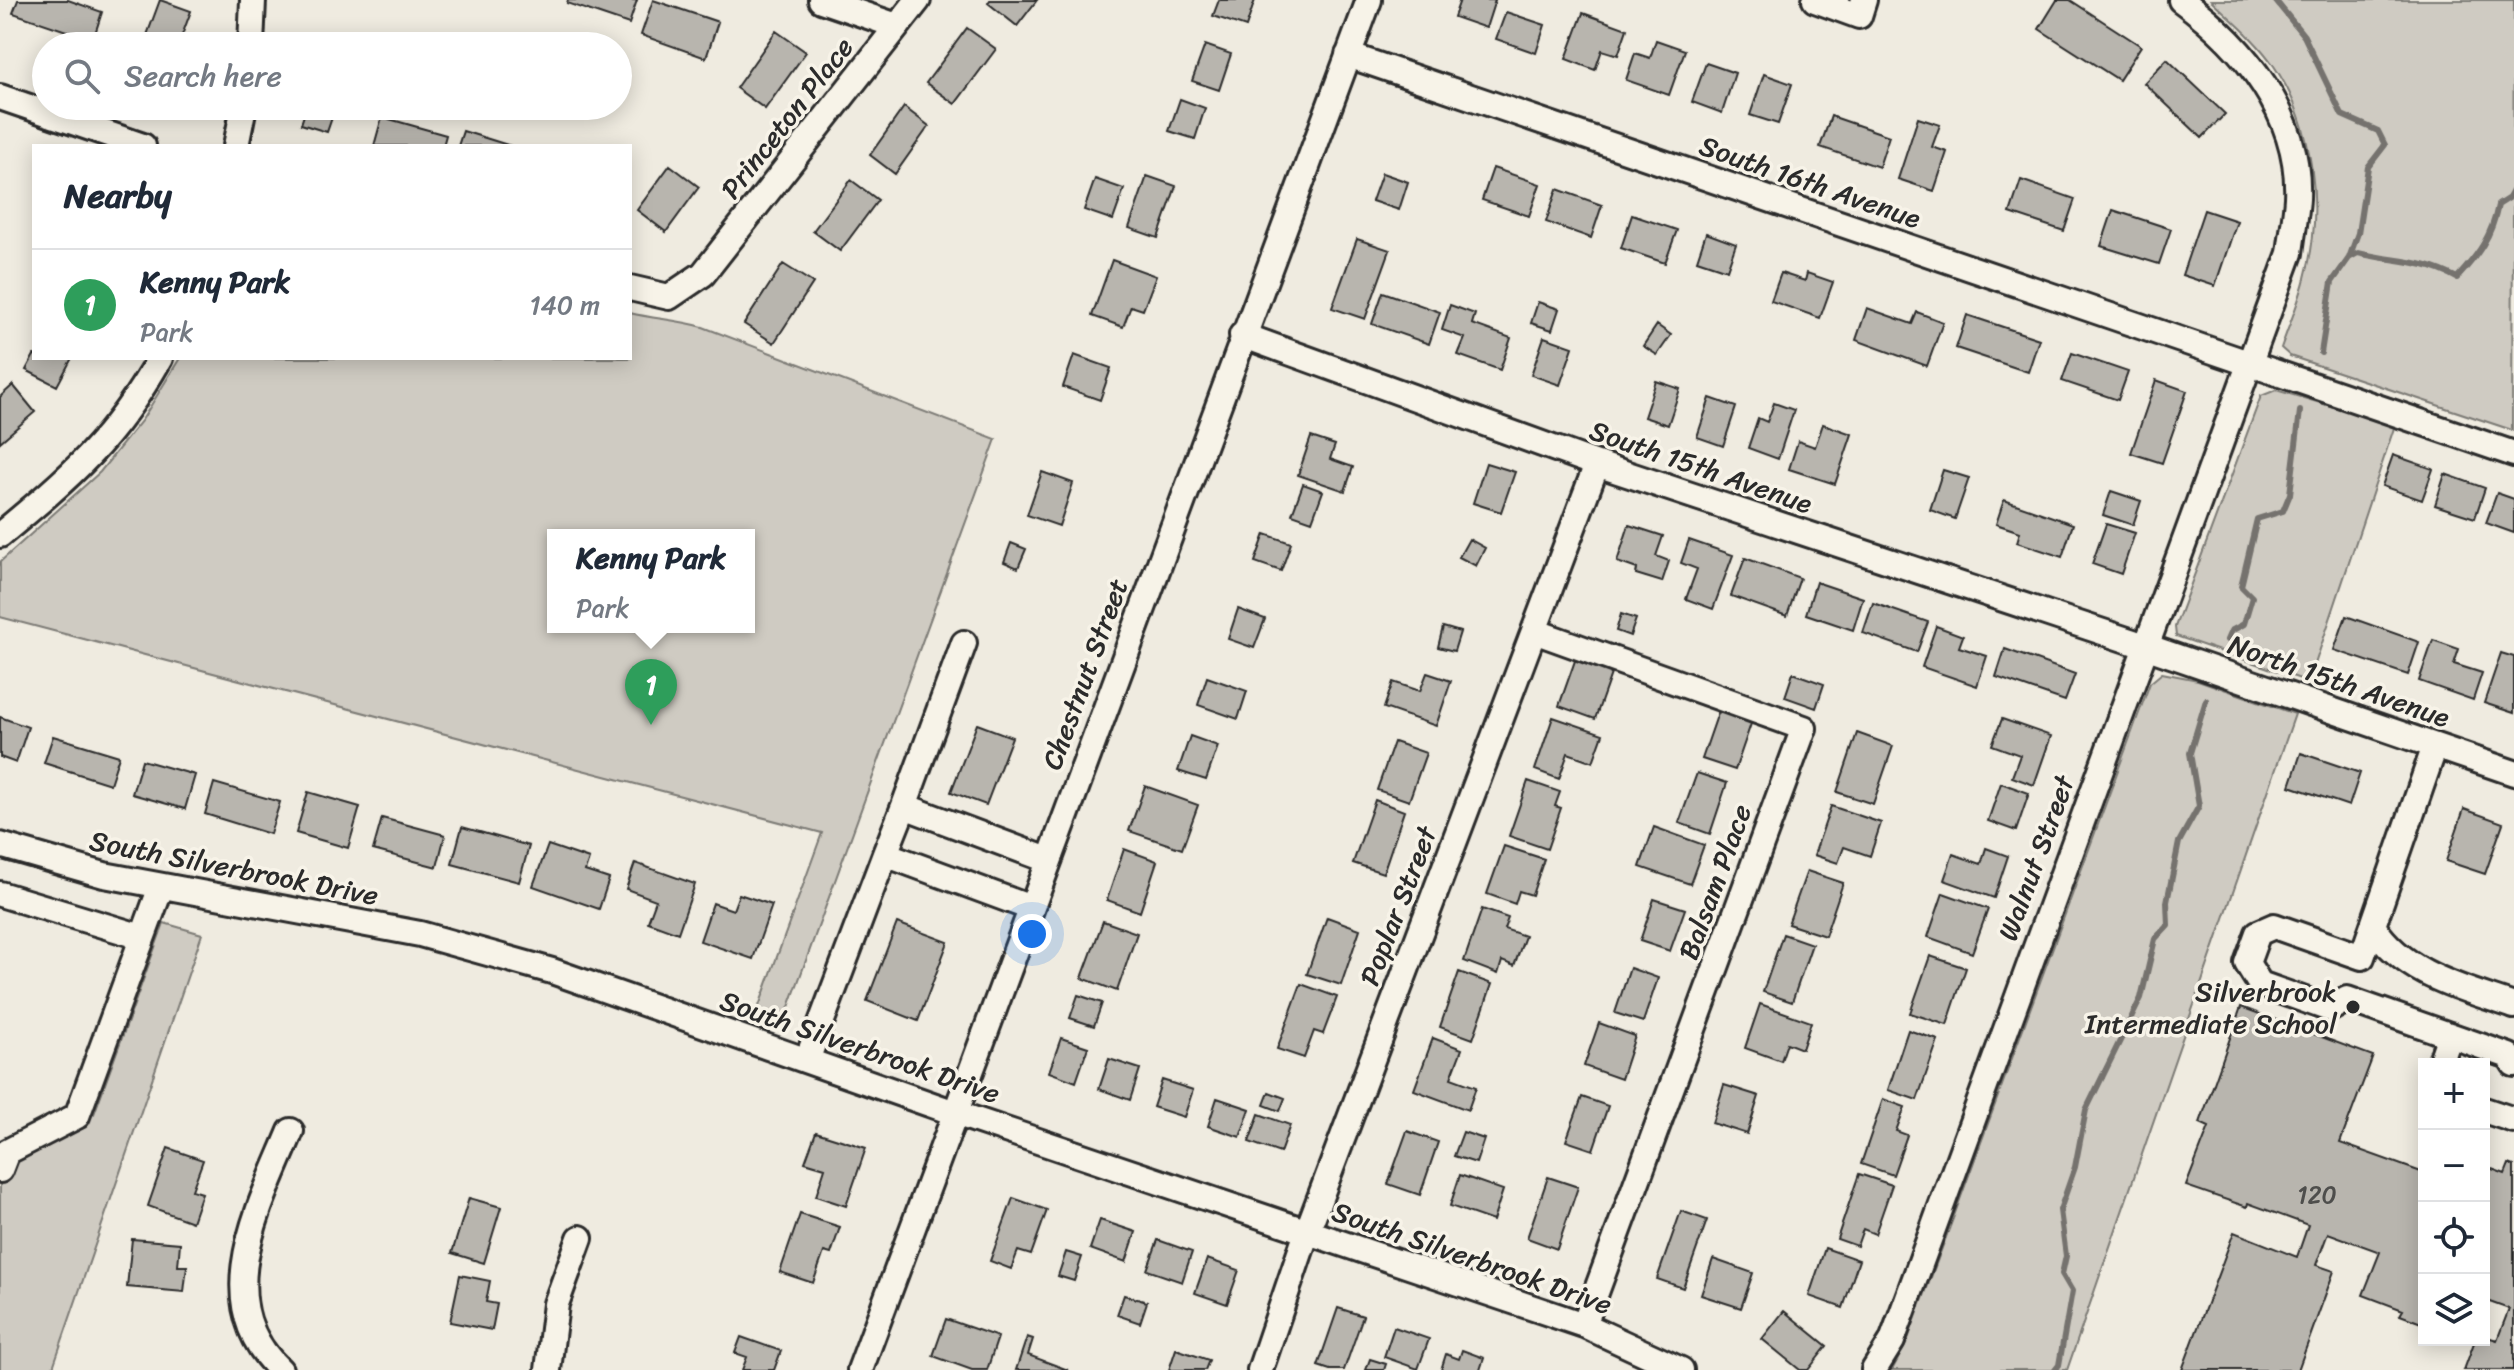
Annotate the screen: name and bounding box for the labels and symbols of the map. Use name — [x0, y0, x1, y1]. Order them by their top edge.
street label: Princeton Place — [708, 26, 866, 210]
street label: South 16th Avenue — [1693, 121, 1927, 243]
street label: South 15th Avenue — [1583, 406, 1819, 528]
street label: Chestnut Street — [1028, 571, 1142, 777]
street label: North 15th Avenue — [2221, 620, 2457, 742]
pin: 1 — [625, 659, 677, 725]
street label: Walnut Street — [1983, 767, 2089, 948]
street label: Balsam Place — [1664, 797, 1766, 967]
street label: South Silverbrook Drive — [85, 816, 383, 920]
street label: Poplar Street — [1345, 818, 1451, 993]
your location — [1012, 914, 1052, 954]
place label: Silverbrook Intermediate School — [2084, 967, 2338, 1048]
street label: South Silverbrook Drive — [713, 976, 1007, 1118]
marker: Silverbrook Intermediate School — [2344, 998, 2362, 1016]
house number: 120 — [2297, 1174, 2337, 1216]
street label: South Silverbrook Drive — [1325, 1187, 1619, 1329]

